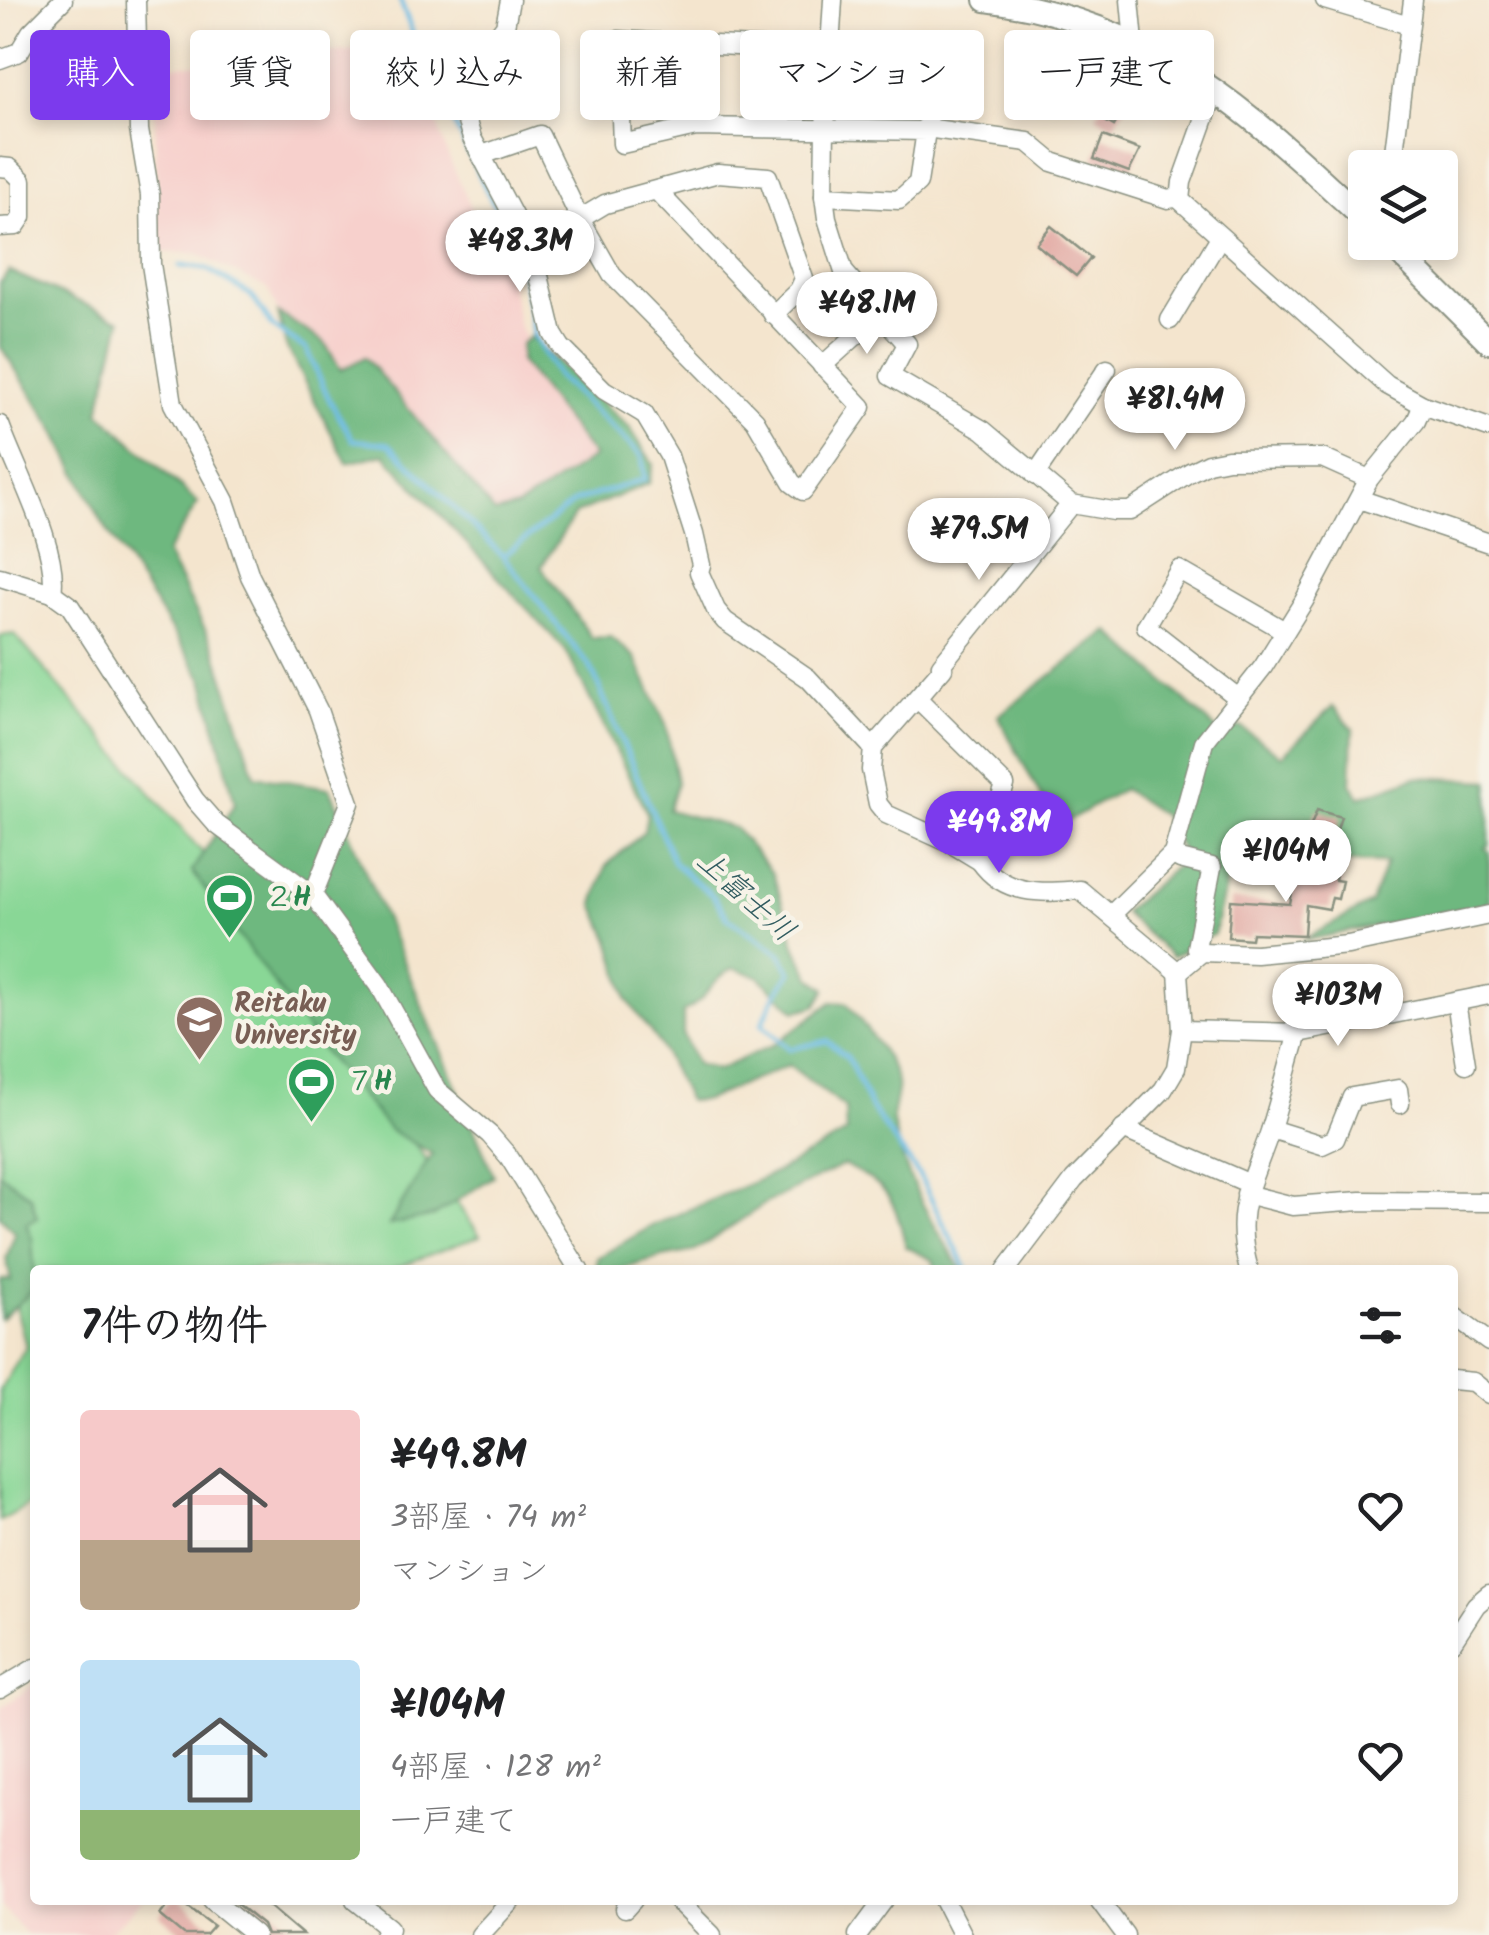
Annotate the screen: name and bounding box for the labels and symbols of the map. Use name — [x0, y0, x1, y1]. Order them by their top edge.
pin: ¥48.3M — [439, 210, 601, 295]
pin: ¥48.1M — [786, 272, 948, 357]
pin: ¥81.4M — [1094, 368, 1256, 453]
pin: ¥79.5M — [898, 498, 1060, 583]
pin: ¥49.8M — [918, 791, 1080, 876]
pin: ¥104M — [1216, 820, 1356, 905]
water label: 上富士川 — [684, 839, 806, 955]
sports icon: ２H — [204, 872, 256, 940]
place label: ２H — [265, 876, 311, 921]
pin: ¥103M — [1268, 964, 1408, 1049]
place label: Reitaku University — [234, 982, 357, 1059]
school or university icon: Reitaku University — [173, 994, 225, 1062]
sports icon: ７H — [285, 1056, 337, 1124]
place label: ７H — [346, 1060, 392, 1105]

